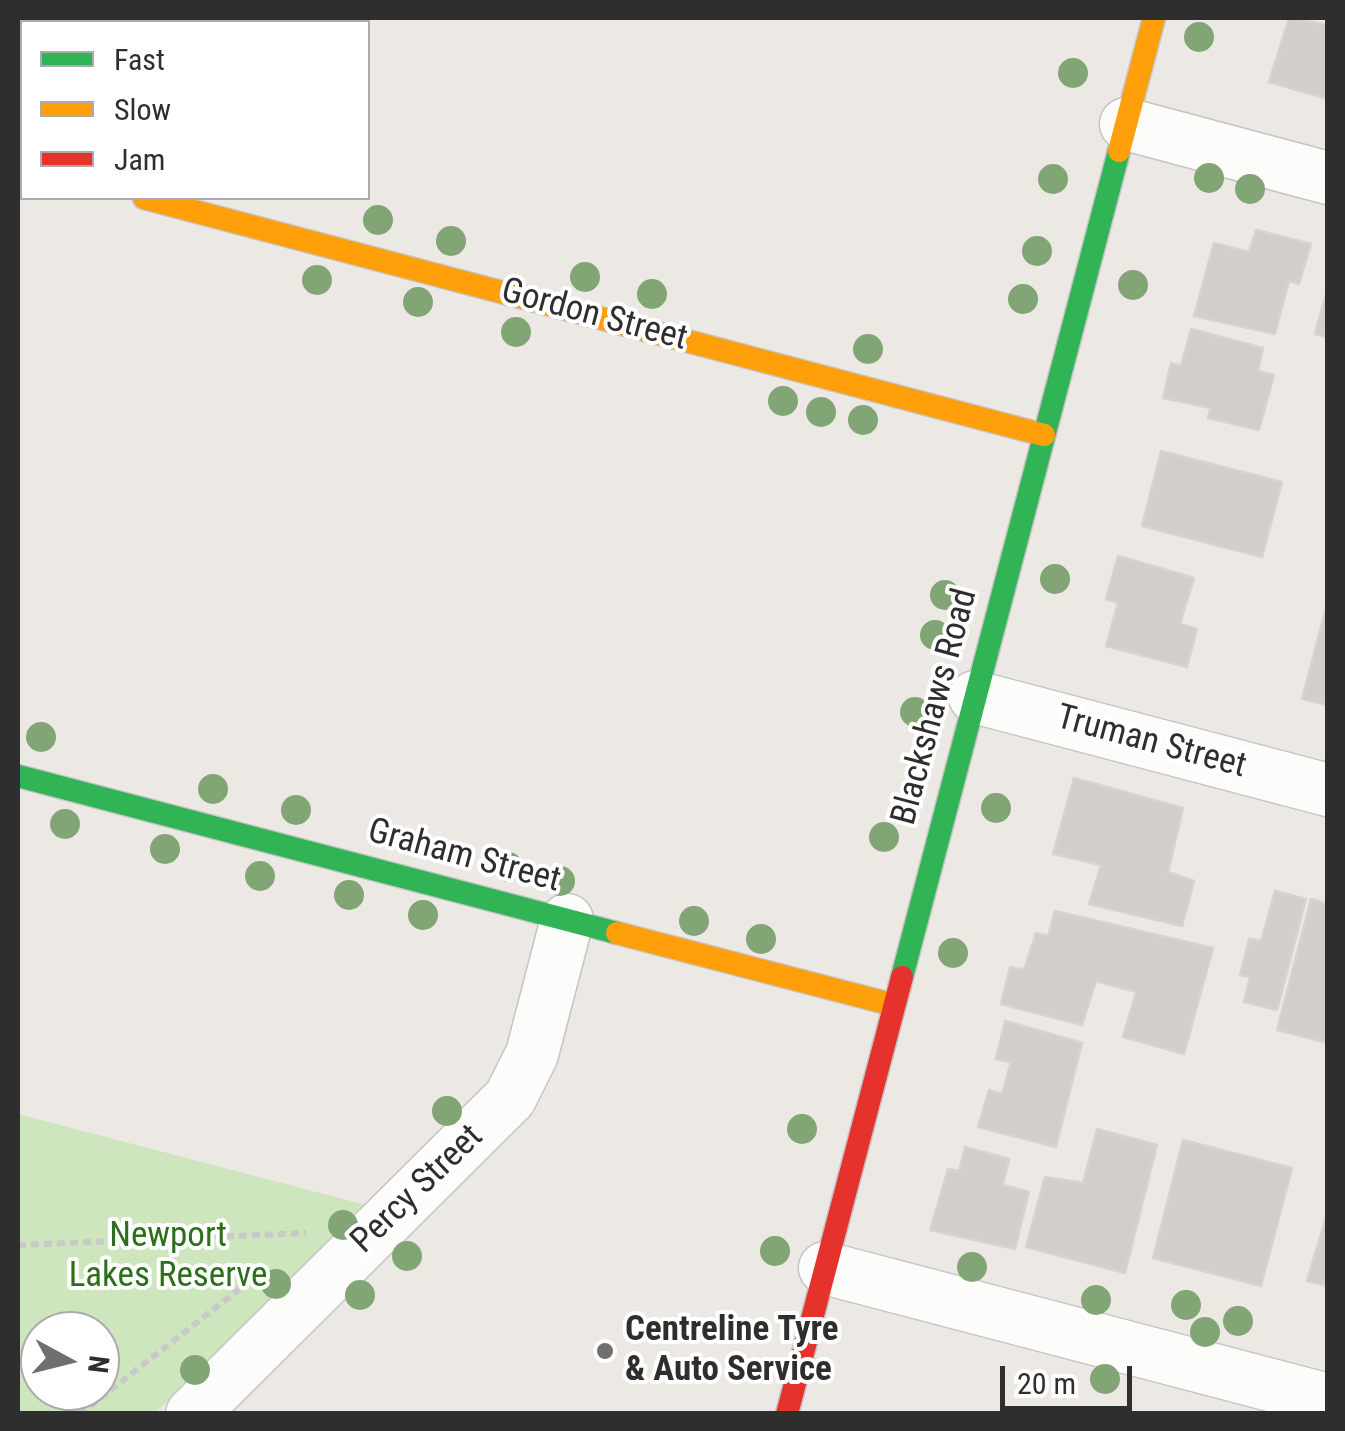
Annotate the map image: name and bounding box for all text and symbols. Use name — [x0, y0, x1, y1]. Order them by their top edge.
legend — [20, 20, 370, 200]
text: Fast — [114, 42, 165, 77]
text: Slow — [114, 92, 171, 127]
text: Jam — [114, 142, 165, 177]
street label: Gordon Street — [497, 271, 691, 361]
street label: Blackshaws Road — [884, 584, 988, 830]
street label: Truman Street — [1052, 698, 1250, 788]
street label: Graham Street — [363, 811, 565, 903]
street label: Percy Street — [343, 1117, 493, 1263]
park label: Newport Lakes Reserve — [69, 1216, 267, 1298]
place label: Centreline Tyre & Auto Service — [625, 1310, 839, 1392]
north arrow — [20, 1311, 120, 1411]
marker: Centreline Tyre & Auto Service — [594, 1340, 616, 1362]
scale bar — [1005, 1346, 1138, 1408]
text: N — [81, 1354, 116, 1375]
text: 20 m — [1017, 1366, 1076, 1401]

